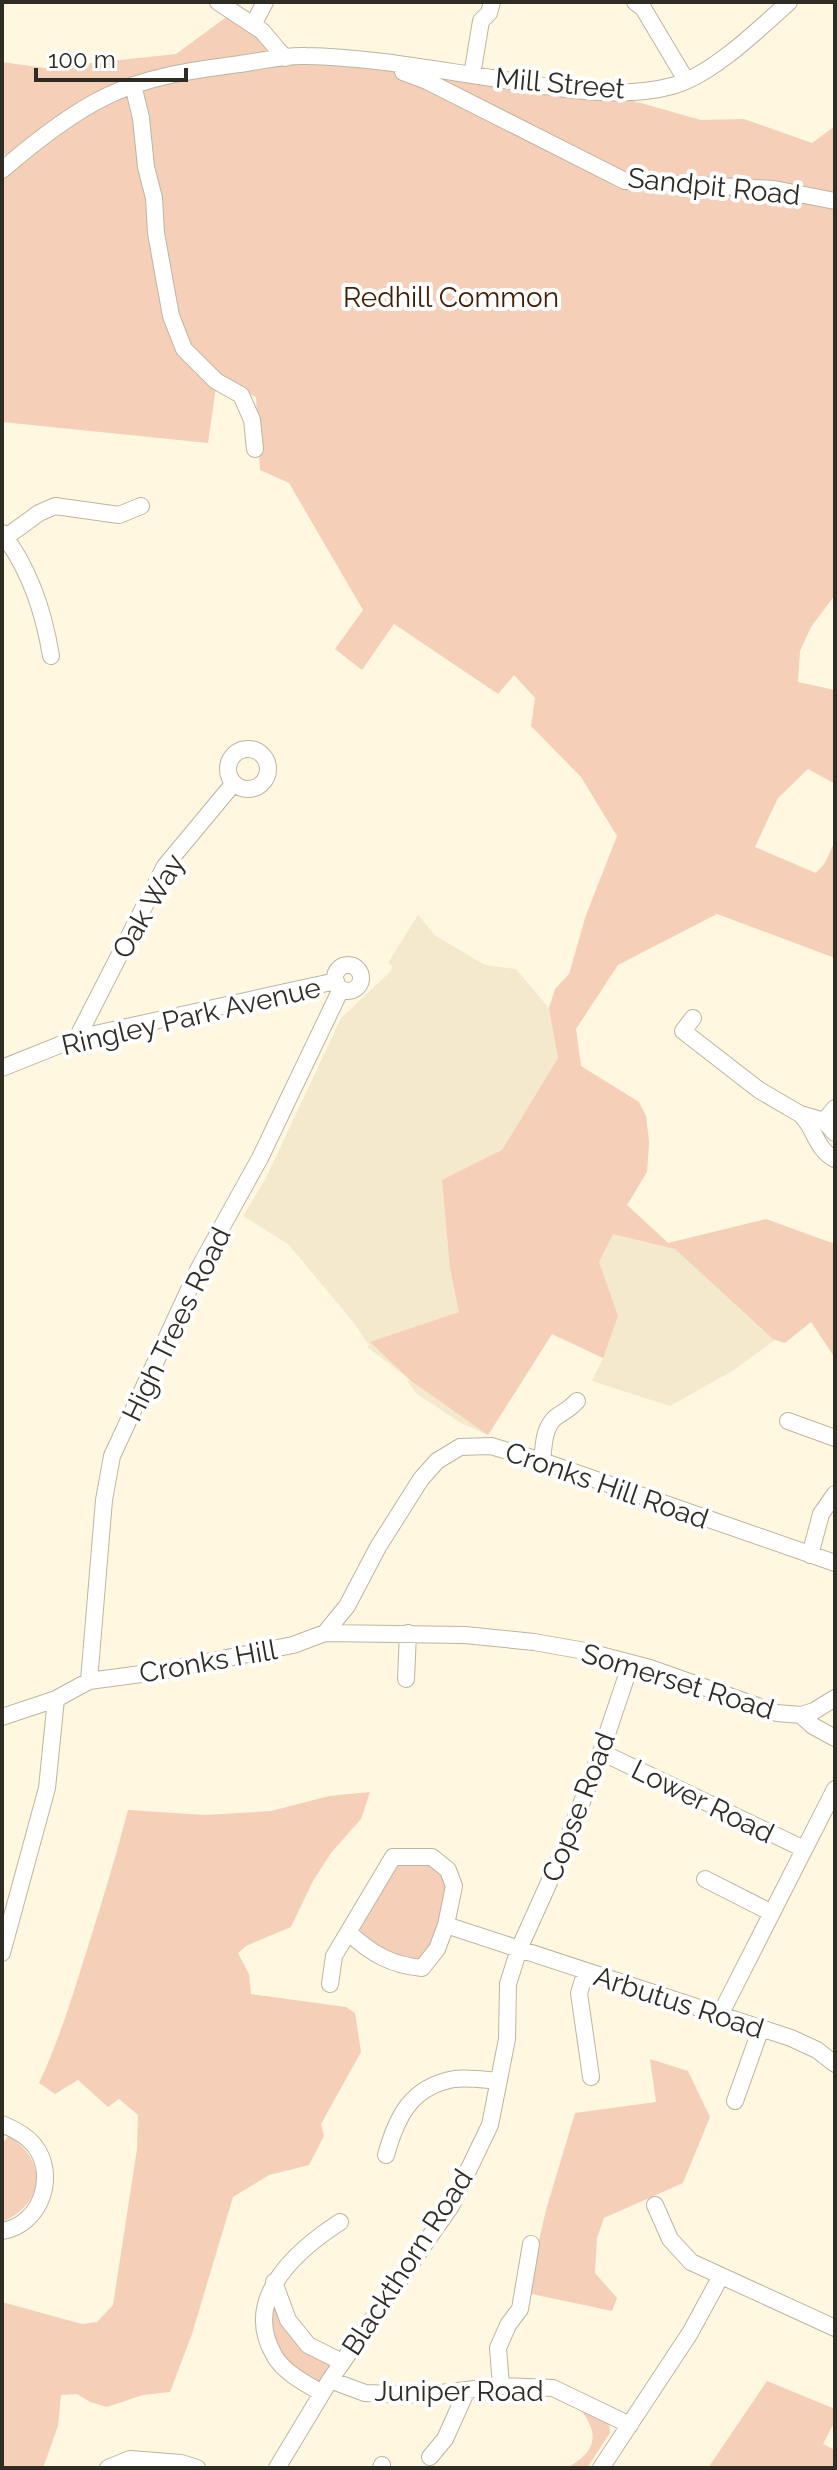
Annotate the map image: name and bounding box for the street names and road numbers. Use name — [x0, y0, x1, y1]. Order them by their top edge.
street label: Mill Street — [494, 61, 627, 106]
street label: Sandpit Road — [626, 161, 802, 212]
street label: Oak Way — [105, 848, 191, 964]
street label: Ringley Park Avenue — [58, 971, 324, 1062]
street label: High Trees Road — [115, 1222, 238, 1426]
street label: Cronks Hill Road — [501, 1435, 713, 1536]
street label: Cronks Hill — [137, 1633, 280, 1690]
street label: Somerset Road — [578, 1637, 778, 1726]
street label: Copse Road — [535, 1728, 622, 1887]
street label: Lower Road — [626, 1753, 779, 1850]
street label: Arbutus Road — [590, 1960, 768, 2045]
street label: Blackthorn Road — [335, 2163, 480, 2361]
street label: Juniper Road — [374, 2375, 544, 2408]

